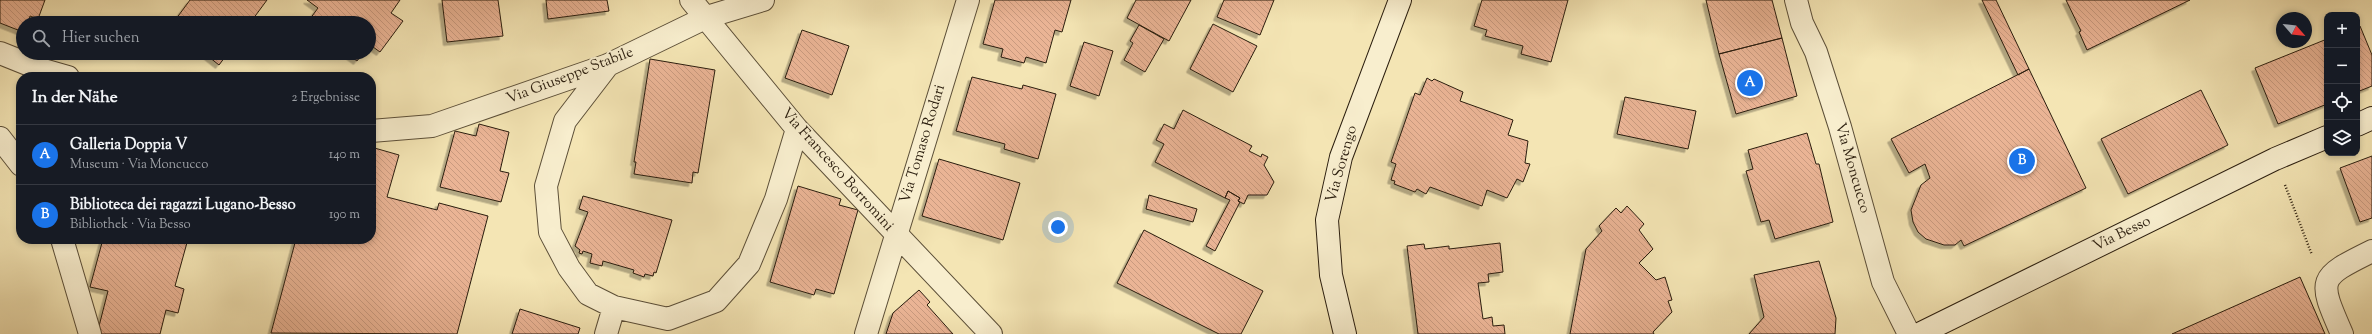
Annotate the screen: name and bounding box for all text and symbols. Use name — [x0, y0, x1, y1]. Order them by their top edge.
north arrow — [2276, 12, 2312, 48]
map controls — [2324, 12, 2360, 156]
button: + — [2324, 12, 2360, 48]
search box — [16, 16, 376, 60]
icon: search — [30, 27, 52, 49]
text: Hier suchen — [62, 28, 140, 49]
street label: Via Giuseppe Stabile — [503, 42, 637, 110]
button: − — [2324, 48, 2360, 84]
pin: A — [1737, 68, 1763, 98]
street label: Via Tomaso Rodari — [895, 82, 951, 206]
button: locate — [2324, 84, 2360, 120]
text: In der Nähe — [32, 86, 118, 110]
text: 2 Ergebnisse — [291, 89, 360, 107]
street label: Via Francesco Borromini — [776, 104, 898, 236]
street label: Via Moncucco — [1829, 120, 1875, 216]
button: layers — [2324, 120, 2360, 156]
street label: Via Sorengo — [1321, 123, 1363, 205]
text: Galleria Doppia V — [70, 135, 187, 156]
text: A — [40, 146, 50, 164]
text: 140 m — [329, 146, 360, 164]
pin: B — [2009, 146, 2035, 176]
text: Museum · Via Moncucco — [70, 156, 208, 174]
text: Biblioteca dei ragazzi Lugano-Besso — [70, 195, 296, 216]
text: B — [41, 206, 49, 224]
text: 190 m — [329, 206, 360, 224]
street label: Via Besso — [2090, 211, 2154, 257]
text: Bibliothek · Via Besso — [70, 216, 191, 234]
your location — [1048, 217, 1068, 237]

